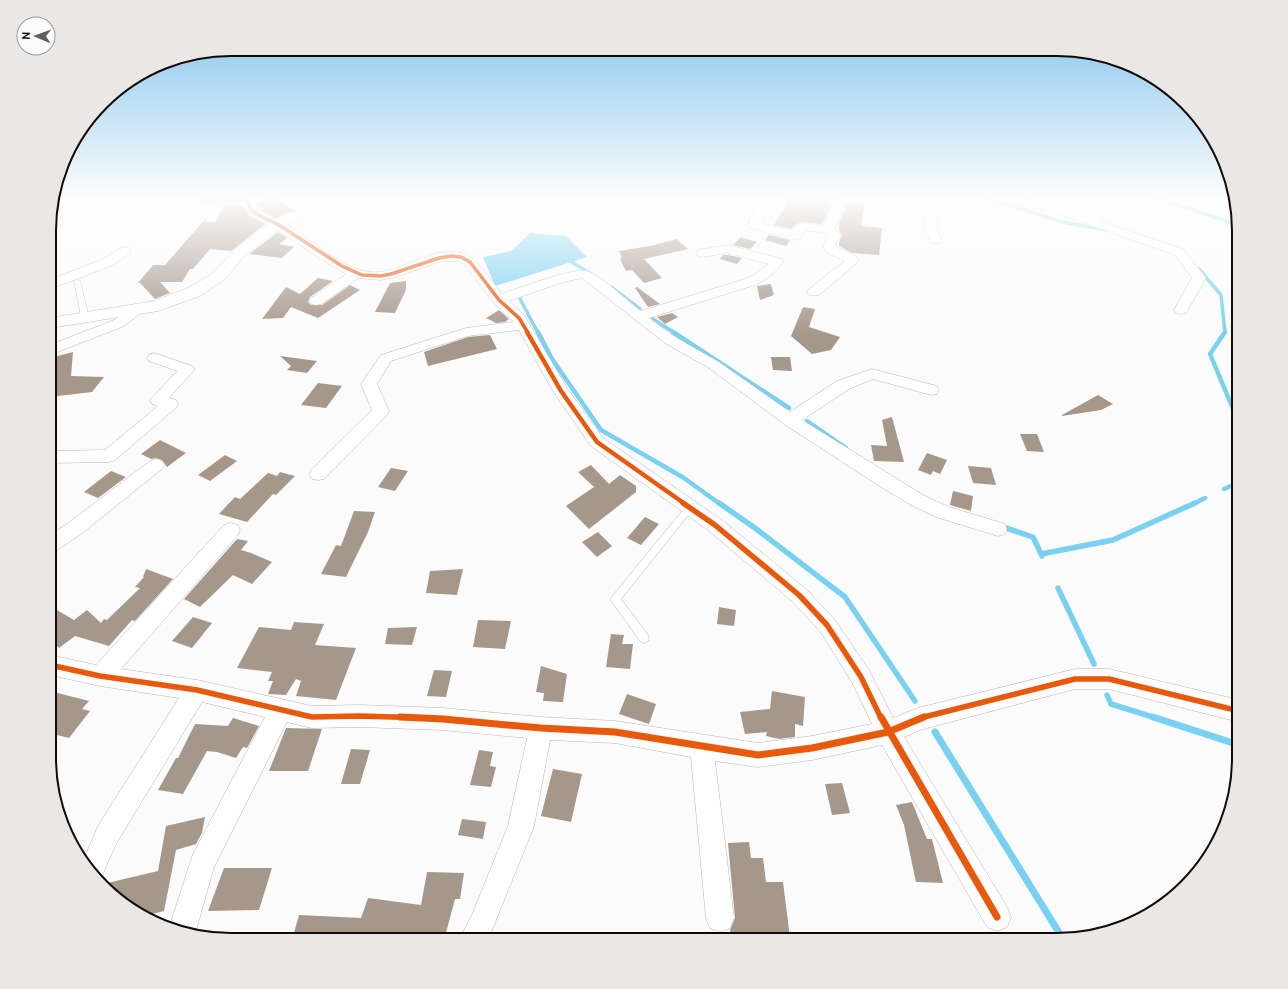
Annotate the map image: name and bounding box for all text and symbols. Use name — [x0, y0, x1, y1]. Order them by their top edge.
north arrow — [16, 16, 56, 56]
text: N — [19, 32, 33, 40]

